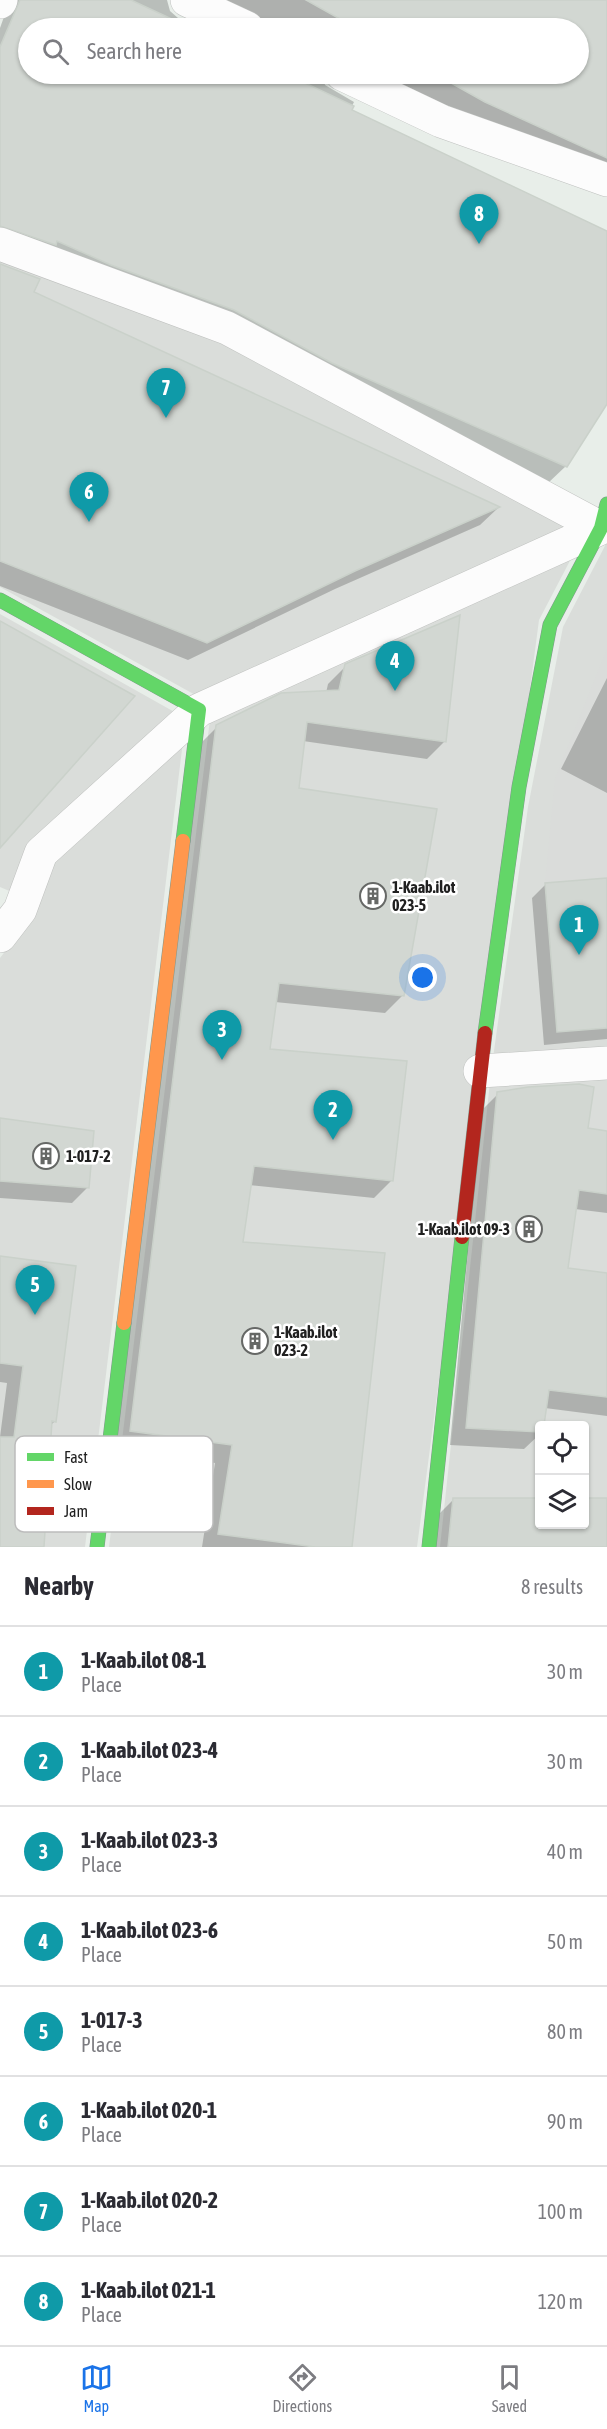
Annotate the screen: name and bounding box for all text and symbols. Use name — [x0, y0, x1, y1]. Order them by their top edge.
search box — [18, 18, 589, 84]
icon: search — [39, 35, 72, 68]
text: Search here — [87, 38, 182, 64]
pin: 8 — [460, 194, 498, 244]
pin: 7 — [146, 368, 186, 418]
pin: 6 — [70, 472, 109, 522]
pin: 4 — [376, 642, 414, 691]
place label: 1-Kaab.ilot 023-5 — [392, 878, 456, 914]
building icon: 1-Kaab.ilot 023-5 — [358, 881, 388, 911]
pin: 1 — [560, 906, 598, 955]
your location — [408, 963, 437, 992]
pin: 3 — [202, 1010, 242, 1060]
pin: 2 — [314, 1090, 352, 1140]
building icon: 1-017-2 — [31, 1141, 61, 1171]
place label: 1-017-2 — [66, 1147, 111, 1165]
building icon: 1-Kaab.ilot 09-3 — [514, 1214, 544, 1244]
place label: 1-Kaab.ilot 09-3 — [418, 1220, 510, 1238]
pin: 5 — [15, 1266, 54, 1315]
place label: 1-Kaab.ilot 023-2 — [274, 1323, 338, 1359]
building icon: 1-Kaab.ilot 023-2 — [240, 1326, 270, 1356]
map controls — [535, 1421, 589, 1529]
button: locate — [535, 1421, 589, 1475]
legend — [15, 1436, 213, 1532]
text: Fast — [64, 1448, 88, 1466]
text: Slow — [64, 1475, 92, 1493]
button: layers — [535, 1475, 589, 1529]
text: Jam — [64, 1502, 88, 1520]
text: Nearby — [24, 1571, 94, 1601]
text: 8 results — [521, 1575, 583, 1598]
text: 1-Kaab.ilot 08-1 — [81, 1647, 207, 1673]
text: 1 — [39, 1660, 48, 1683]
text: 30 m — [547, 1660, 583, 1683]
text: Place — [81, 1673, 122, 1696]
text: 1-Kaab.ilot 023-4 — [81, 1737, 218, 1763]
text: 2 — [39, 1750, 48, 1773]
text: 30 m — [547, 1750, 583, 1773]
text: Place — [81, 1763, 122, 1786]
text: 1-Kaab.ilot 023-3 — [81, 1827, 218, 1853]
text: 3 — [39, 1840, 48, 1863]
text: 40 m — [547, 1840, 583, 1863]
text: Place — [81, 1853, 122, 1876]
text: 1-Kaab.ilot 023-6 — [81, 1917, 218, 1943]
text: 4 — [39, 1930, 48, 1953]
text: 50 m — [547, 1930, 583, 1953]
text: Place — [81, 1943, 122, 1966]
text: 1-017-3 — [81, 2007, 143, 2033]
text: 5 — [39, 2020, 48, 2043]
text: 80 m — [547, 2020, 583, 2043]
text: Place — [81, 2033, 122, 2056]
text: 1-Kaab.ilot 020-1 — [81, 2097, 217, 2123]
text: 6 — [39, 2110, 48, 2133]
text: 90 m — [547, 2110, 583, 2133]
text: Place — [81, 2123, 122, 2146]
text: 1-Kaab.ilot 020-2 — [81, 2187, 218, 2213]
text: 7 — [39, 2200, 48, 2223]
text: 100 m — [538, 2200, 583, 2223]
text: Place — [81, 2213, 122, 2236]
text: 1-Kaab.ilot 021-1 — [81, 2277, 216, 2303]
text: 8 — [39, 2290, 48, 2313]
text: 120 m — [538, 2290, 583, 2313]
text: Place — [81, 2303, 122, 2326]
tab: Map — [80, 2361, 113, 2415]
tab: Directions — [272, 2361, 332, 2415]
tab: Saved — [492, 2361, 527, 2415]

